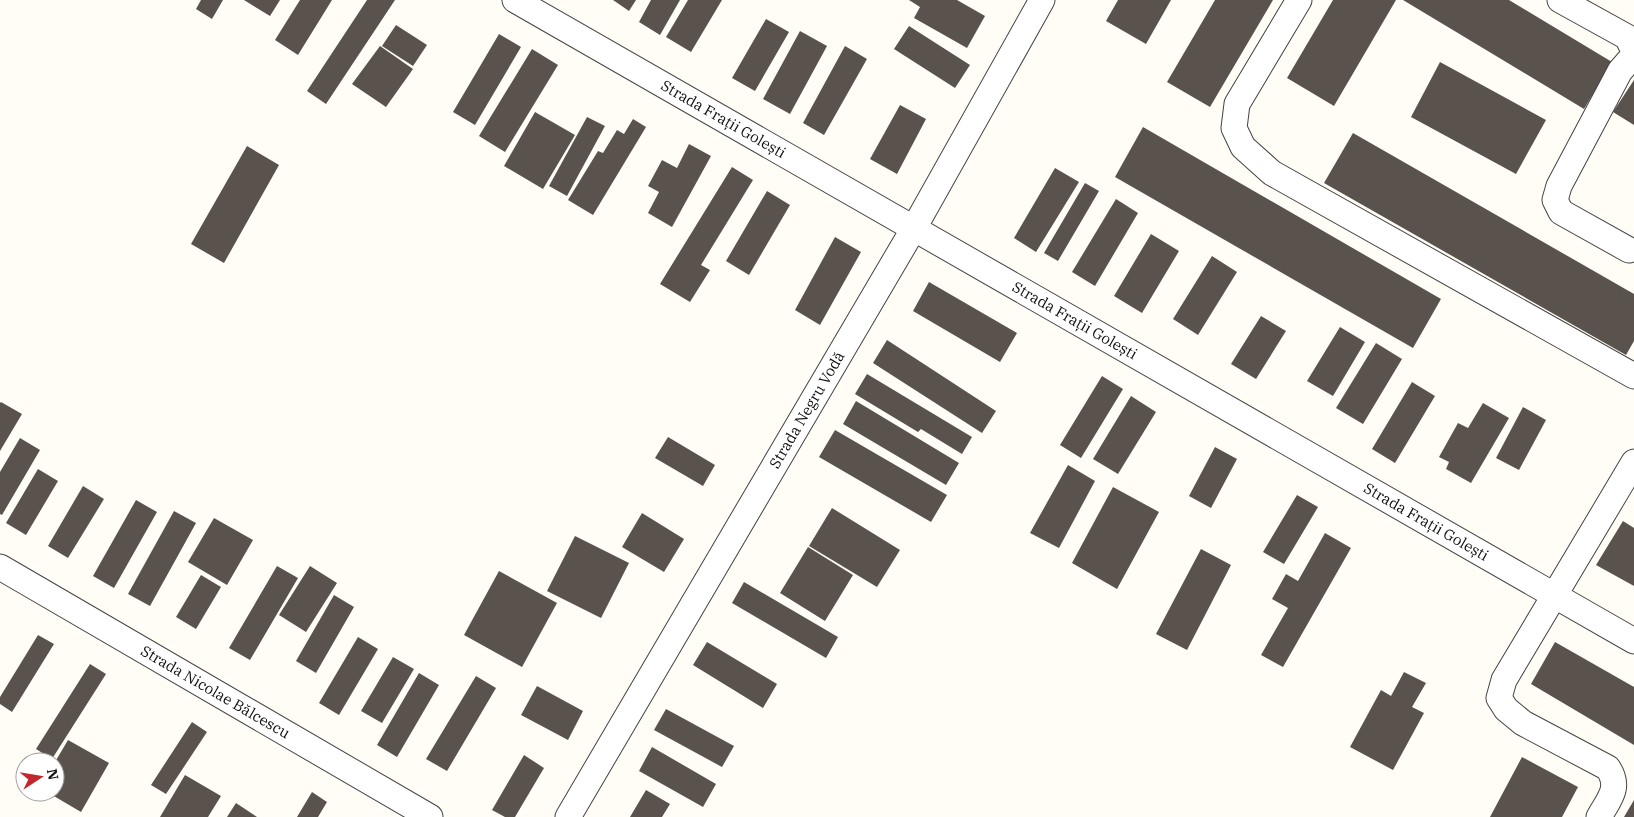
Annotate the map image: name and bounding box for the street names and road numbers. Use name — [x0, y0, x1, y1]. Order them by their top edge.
street label: Strada Frații Golești — [658, 76, 790, 162]
street label: Strada Frații Golești — [1009, 277, 1141, 364]
street label: Strada Negru Vodă — [765, 348, 848, 472]
street label: Strada Frații Golești — [1361, 478, 1492, 565]
street label: Strada Nicolae Bălcescu — [138, 641, 293, 742]

